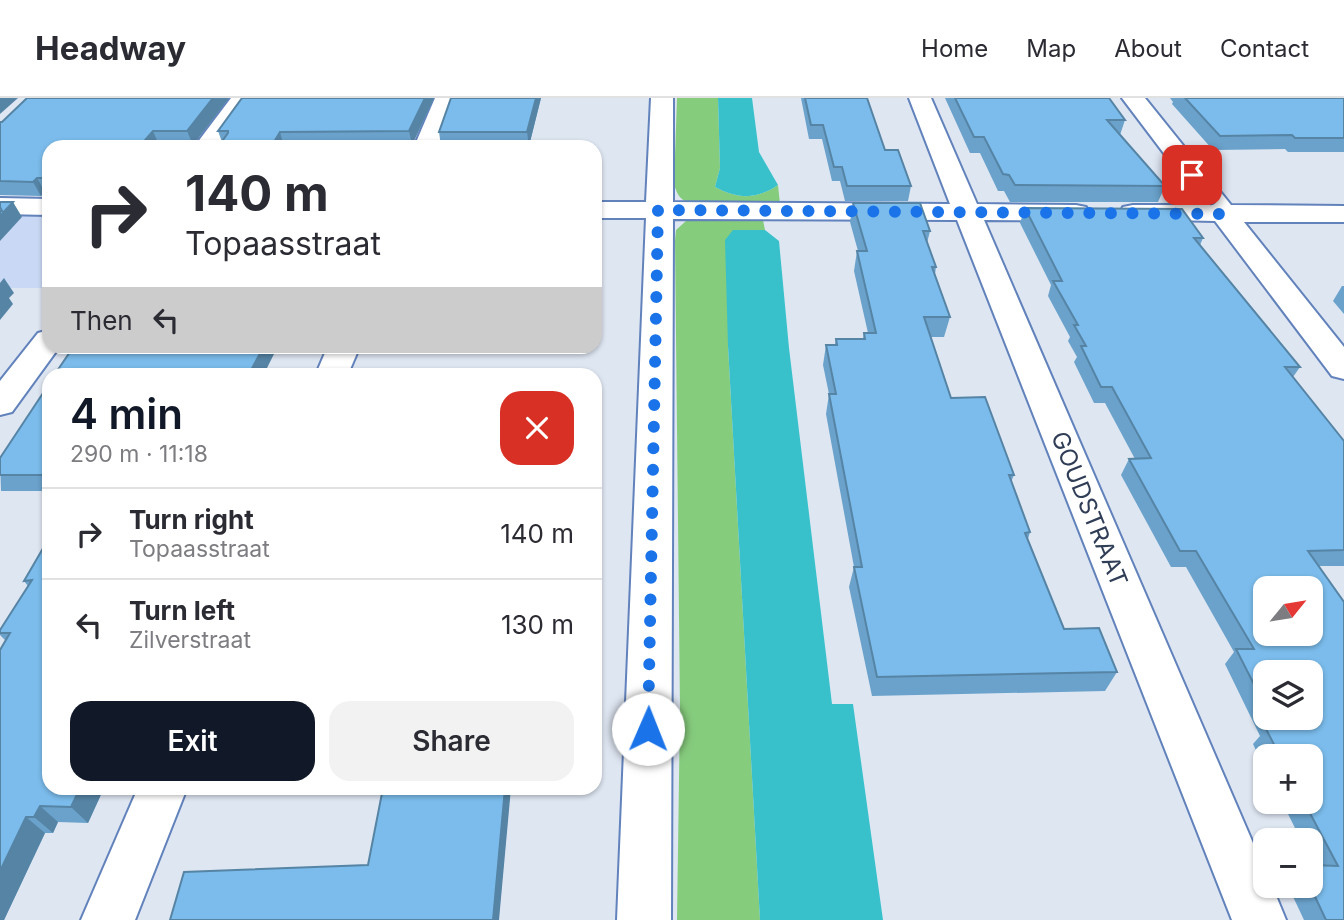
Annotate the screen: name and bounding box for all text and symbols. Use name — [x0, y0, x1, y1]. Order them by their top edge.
text: Headway — [35, 28, 186, 68]
text: Home — [921, 34, 988, 63]
text: Map — [1026, 34, 1076, 63]
text: About — [1114, 34, 1182, 63]
text: Contact — [1220, 34, 1309, 63]
pin — [1162, 145, 1222, 205]
icon: arrive — [1173, 156, 1211, 194]
text: 140 m — [185, 164, 329, 223]
icon: right — [70, 168, 161, 259]
text: Topaasstraat — [185, 224, 381, 263]
icon: left — [147, 301, 185, 339]
text: Then — [70, 305, 133, 336]
text: 4 min — [70, 388, 183, 439]
button: close — [500, 391, 574, 465]
street label: GOUDSTRAAT — [1045, 427, 1134, 591]
text: 290 m · 11:18 — [70, 440, 208, 468]
text: Turn right — [129, 504, 254, 535]
icon: right — [70, 515, 108, 553]
text: 140 m — [500, 518, 574, 549]
text: Topaasstraat — [129, 535, 270, 563]
north arrow — [1253, 576, 1323, 646]
map controls — [1253, 576, 1323, 898]
text: Turn left — [129, 595, 235, 626]
icon: left — [70, 606, 108, 644]
text: 130 m — [501, 609, 574, 640]
text: Zilverstraat — [129, 626, 251, 654]
button: layers — [1253, 660, 1323, 730]
position arrow — [611, 692, 685, 766]
button: Exit — [70, 701, 315, 781]
button: Share — [329, 701, 574, 781]
button: + — [1253, 744, 1323, 814]
button: − — [1253, 828, 1323, 898]

